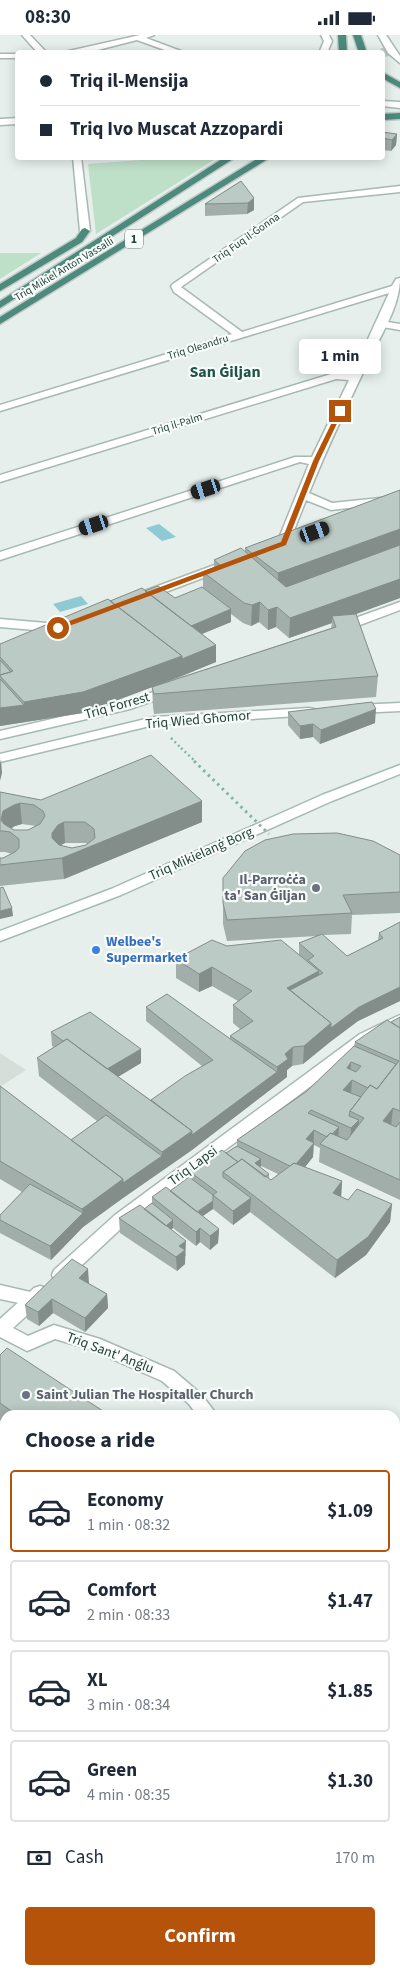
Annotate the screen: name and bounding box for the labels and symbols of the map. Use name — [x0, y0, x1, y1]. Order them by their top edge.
street label: Triq Fuq il-Ġonna — [209, 209, 283, 267]
road number: 1 — [125, 229, 143, 248]
street label: Triq Mikiel Anton Vassalli — [12, 233, 116, 305]
street label: Triq Oleandru — [166, 331, 230, 363]
callout: 1 min — [299, 339, 381, 373]
district label: San Ġiljan — [189, 361, 261, 383]
route end — [329, 400, 351, 422]
street label: Triq il-Palm — [150, 409, 204, 439]
car — [189, 477, 222, 501]
car — [77, 513, 110, 537]
car — [298, 520, 331, 544]
route start — [47, 617, 69, 639]
street label: Triq Forrest — [82, 687, 152, 725]
street label: Triq Wied Għomor — [144, 705, 252, 735]
street label: Triq Mikielanġ Borg — [146, 822, 256, 886]
place label: Il-Parroċċa ta' San Ġiljan — [224, 870, 306, 906]
marker: Il-Parroċċa ta' San Ġiljan — [310, 882, 322, 894]
place label: Welbee's Supermarket — [106, 932, 188, 968]
marker: Welbee's Supermarket — [90, 944, 102, 956]
street label: Triq Lapsi — [164, 1141, 222, 1191]
street label: Triq Sant' Anǵlu — [63, 1327, 157, 1379]
place label: Saint Julian The Hospitaller Church — [36, 1385, 254, 1405]
marker: Saint Julian The Hospitaller Church — [20, 1389, 32, 1401]

